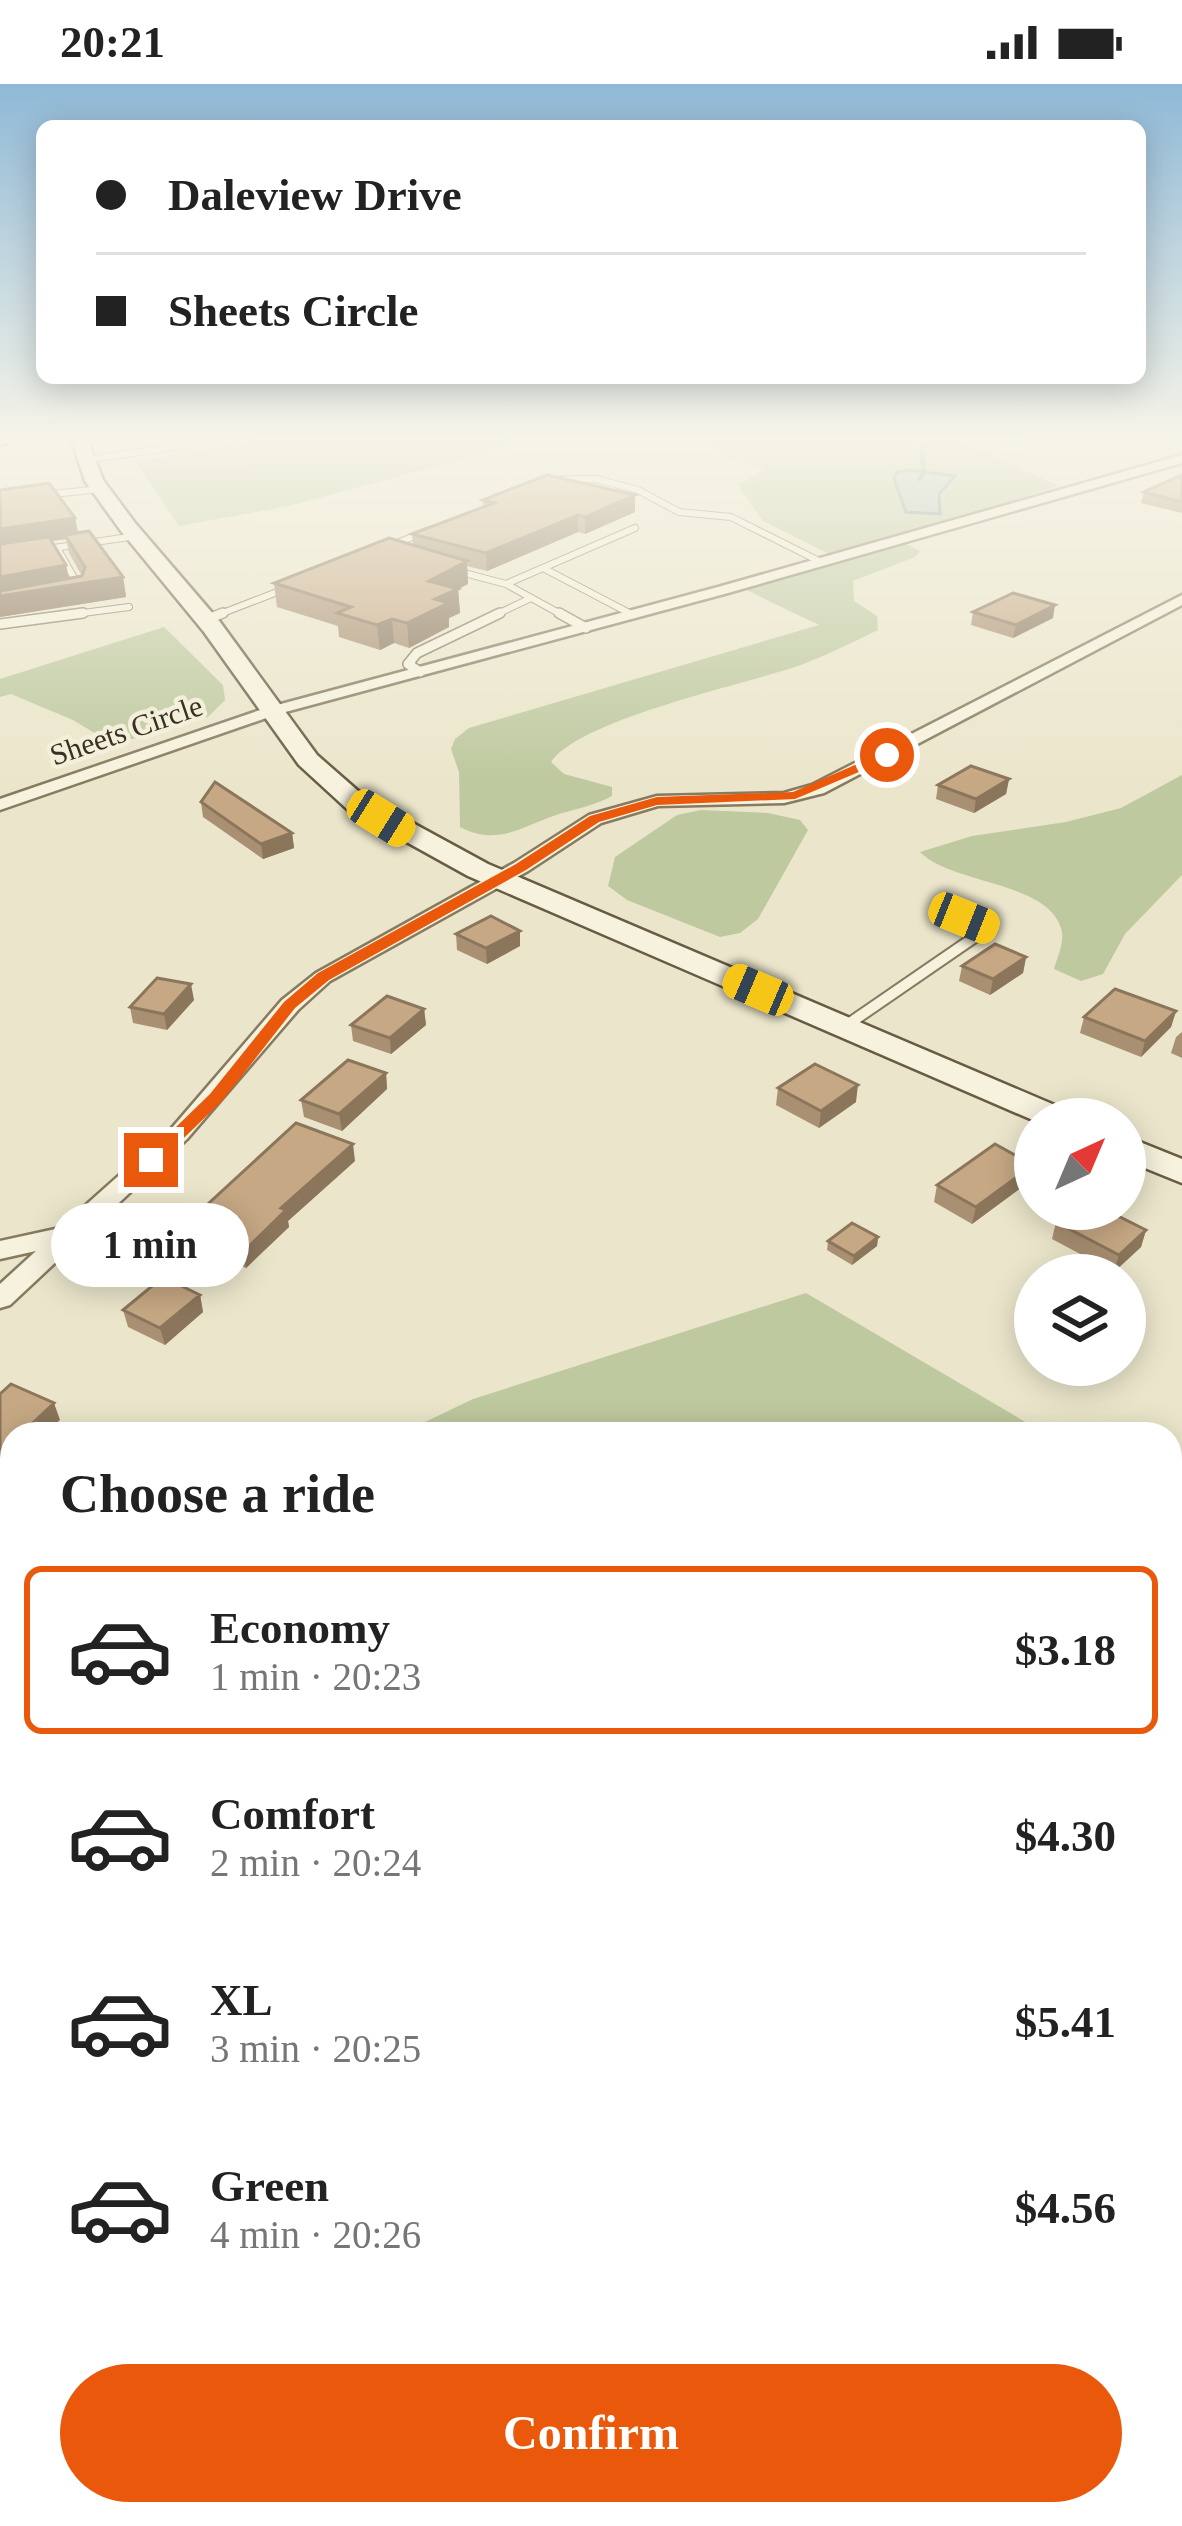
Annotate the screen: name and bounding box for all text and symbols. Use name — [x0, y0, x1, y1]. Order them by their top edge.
text: 20:21 — [60, 17, 165, 67]
text: Daleview Drive — [168, 170, 462, 220]
text: Sheets Circle — [168, 286, 418, 336]
street label: Sheets Circle — [45, 688, 207, 772]
route start — [860, 728, 914, 782]
car — [341, 784, 421, 852]
car — [924, 888, 1004, 948]
car — [718, 959, 798, 1021]
north arrow — [1014, 1098, 1146, 1230]
map controls — [1014, 1098, 1146, 1386]
route end — [124, 1133, 178, 1187]
callout: 1 min — [52, 1202, 250, 1286]
text: 1 min — [103, 1223, 197, 1266]
button: layers — [1014, 1254, 1146, 1386]
text: Choose a ride — [60, 1464, 375, 1524]
icon: car — [66, 1596, 174, 1704]
text: Economy — [210, 1603, 390, 1653]
text: $3.18 — [1015, 1625, 1116, 1675]
text: 1 min · 20:23 — [210, 1655, 421, 1698]
icon: car — [66, 1782, 174, 1890]
text: Comfort — [210, 1789, 375, 1839]
text: $4.30 — [1015, 1811, 1116, 1861]
text: 2 min · 20:24 — [210, 1841, 421, 1884]
icon: car — [66, 1968, 174, 2076]
text: XL — [210, 1975, 273, 2025]
text: $5.41 — [1015, 1997, 1116, 2047]
text: 3 min · 20:25 — [210, 2027, 421, 2070]
icon: car — [66, 2154, 174, 2262]
text: Green — [210, 2161, 329, 2211]
text: $4.56 — [1015, 2183, 1116, 2233]
text: 4 min · 20:26 — [210, 2213, 421, 2256]
button: Confirm — [60, 2364, 1122, 2502]

